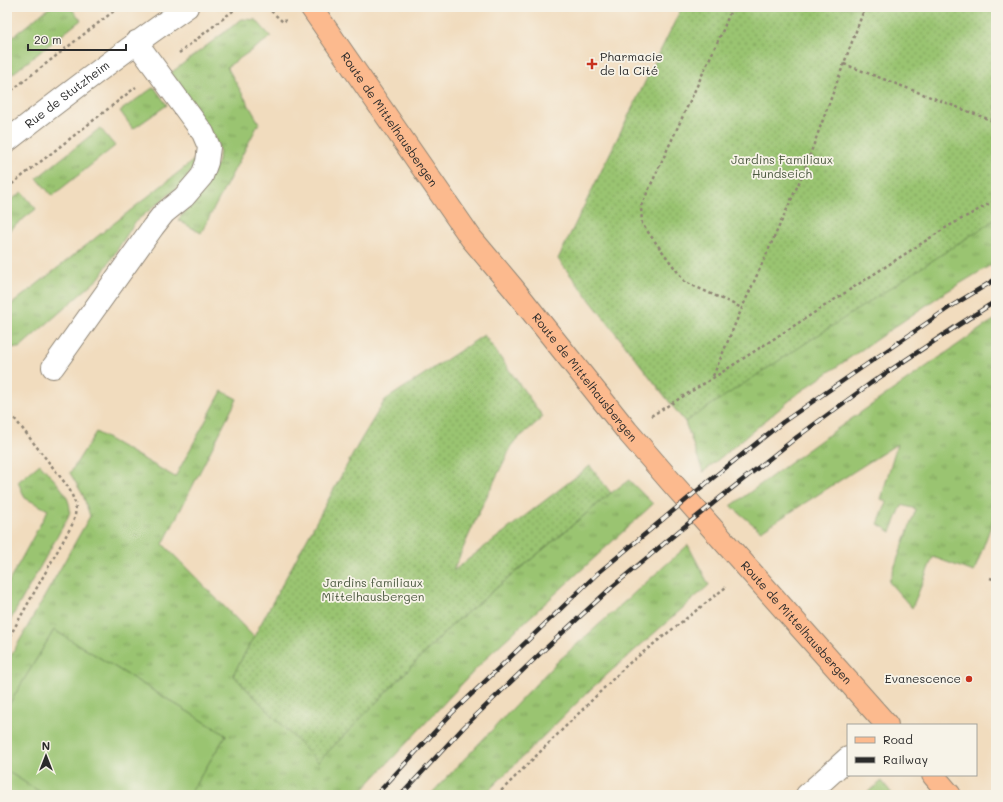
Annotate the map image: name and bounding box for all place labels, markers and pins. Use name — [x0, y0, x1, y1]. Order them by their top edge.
place label: Pharmacie de la Cité — [600, 48, 663, 78]
marker: Pharmacie de la Cité — [587, 59, 597, 69]
place label: Evanescence — [885, 670, 961, 686]
marker: Evanescence — [964, 674, 974, 684]

